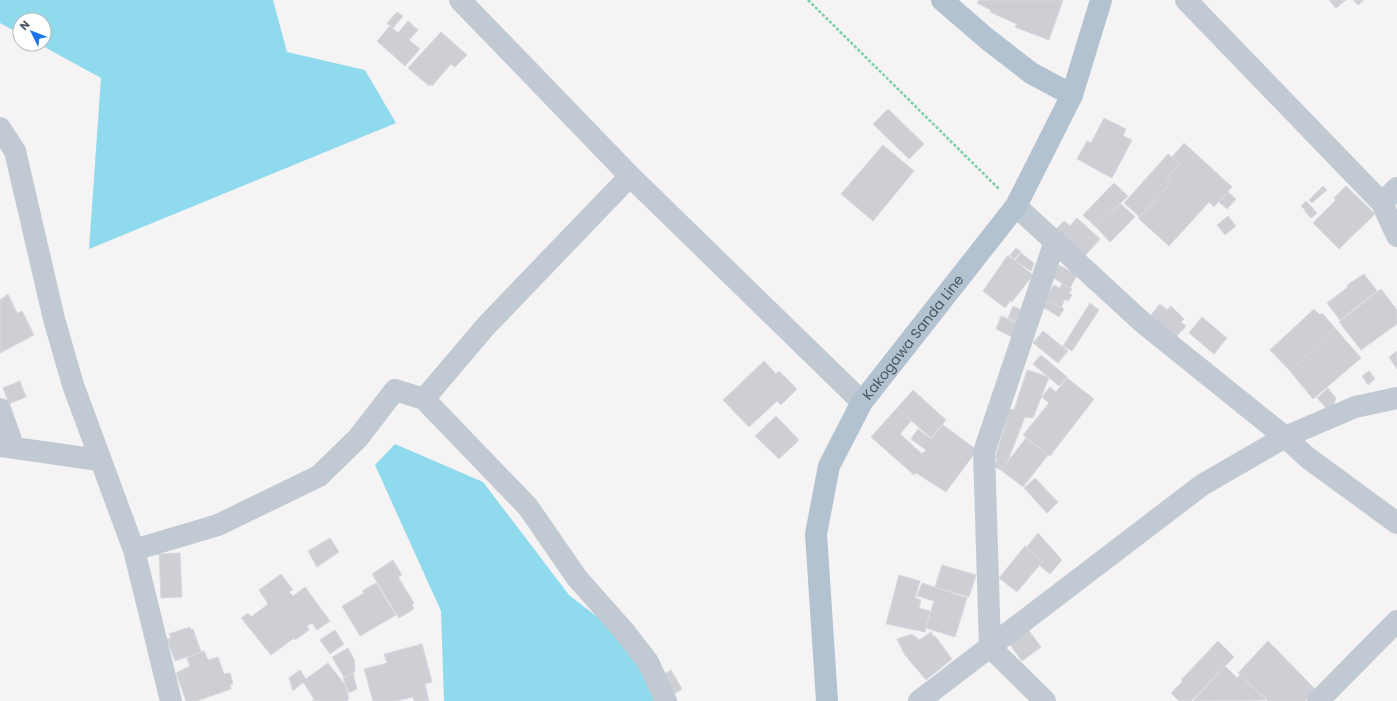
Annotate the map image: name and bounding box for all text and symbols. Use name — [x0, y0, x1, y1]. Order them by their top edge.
north arrow — [12, 12, 52, 52]
text: N — [16, 17, 33, 34]
street label: Kakogawa Sanda Line — [857, 270, 969, 404]

